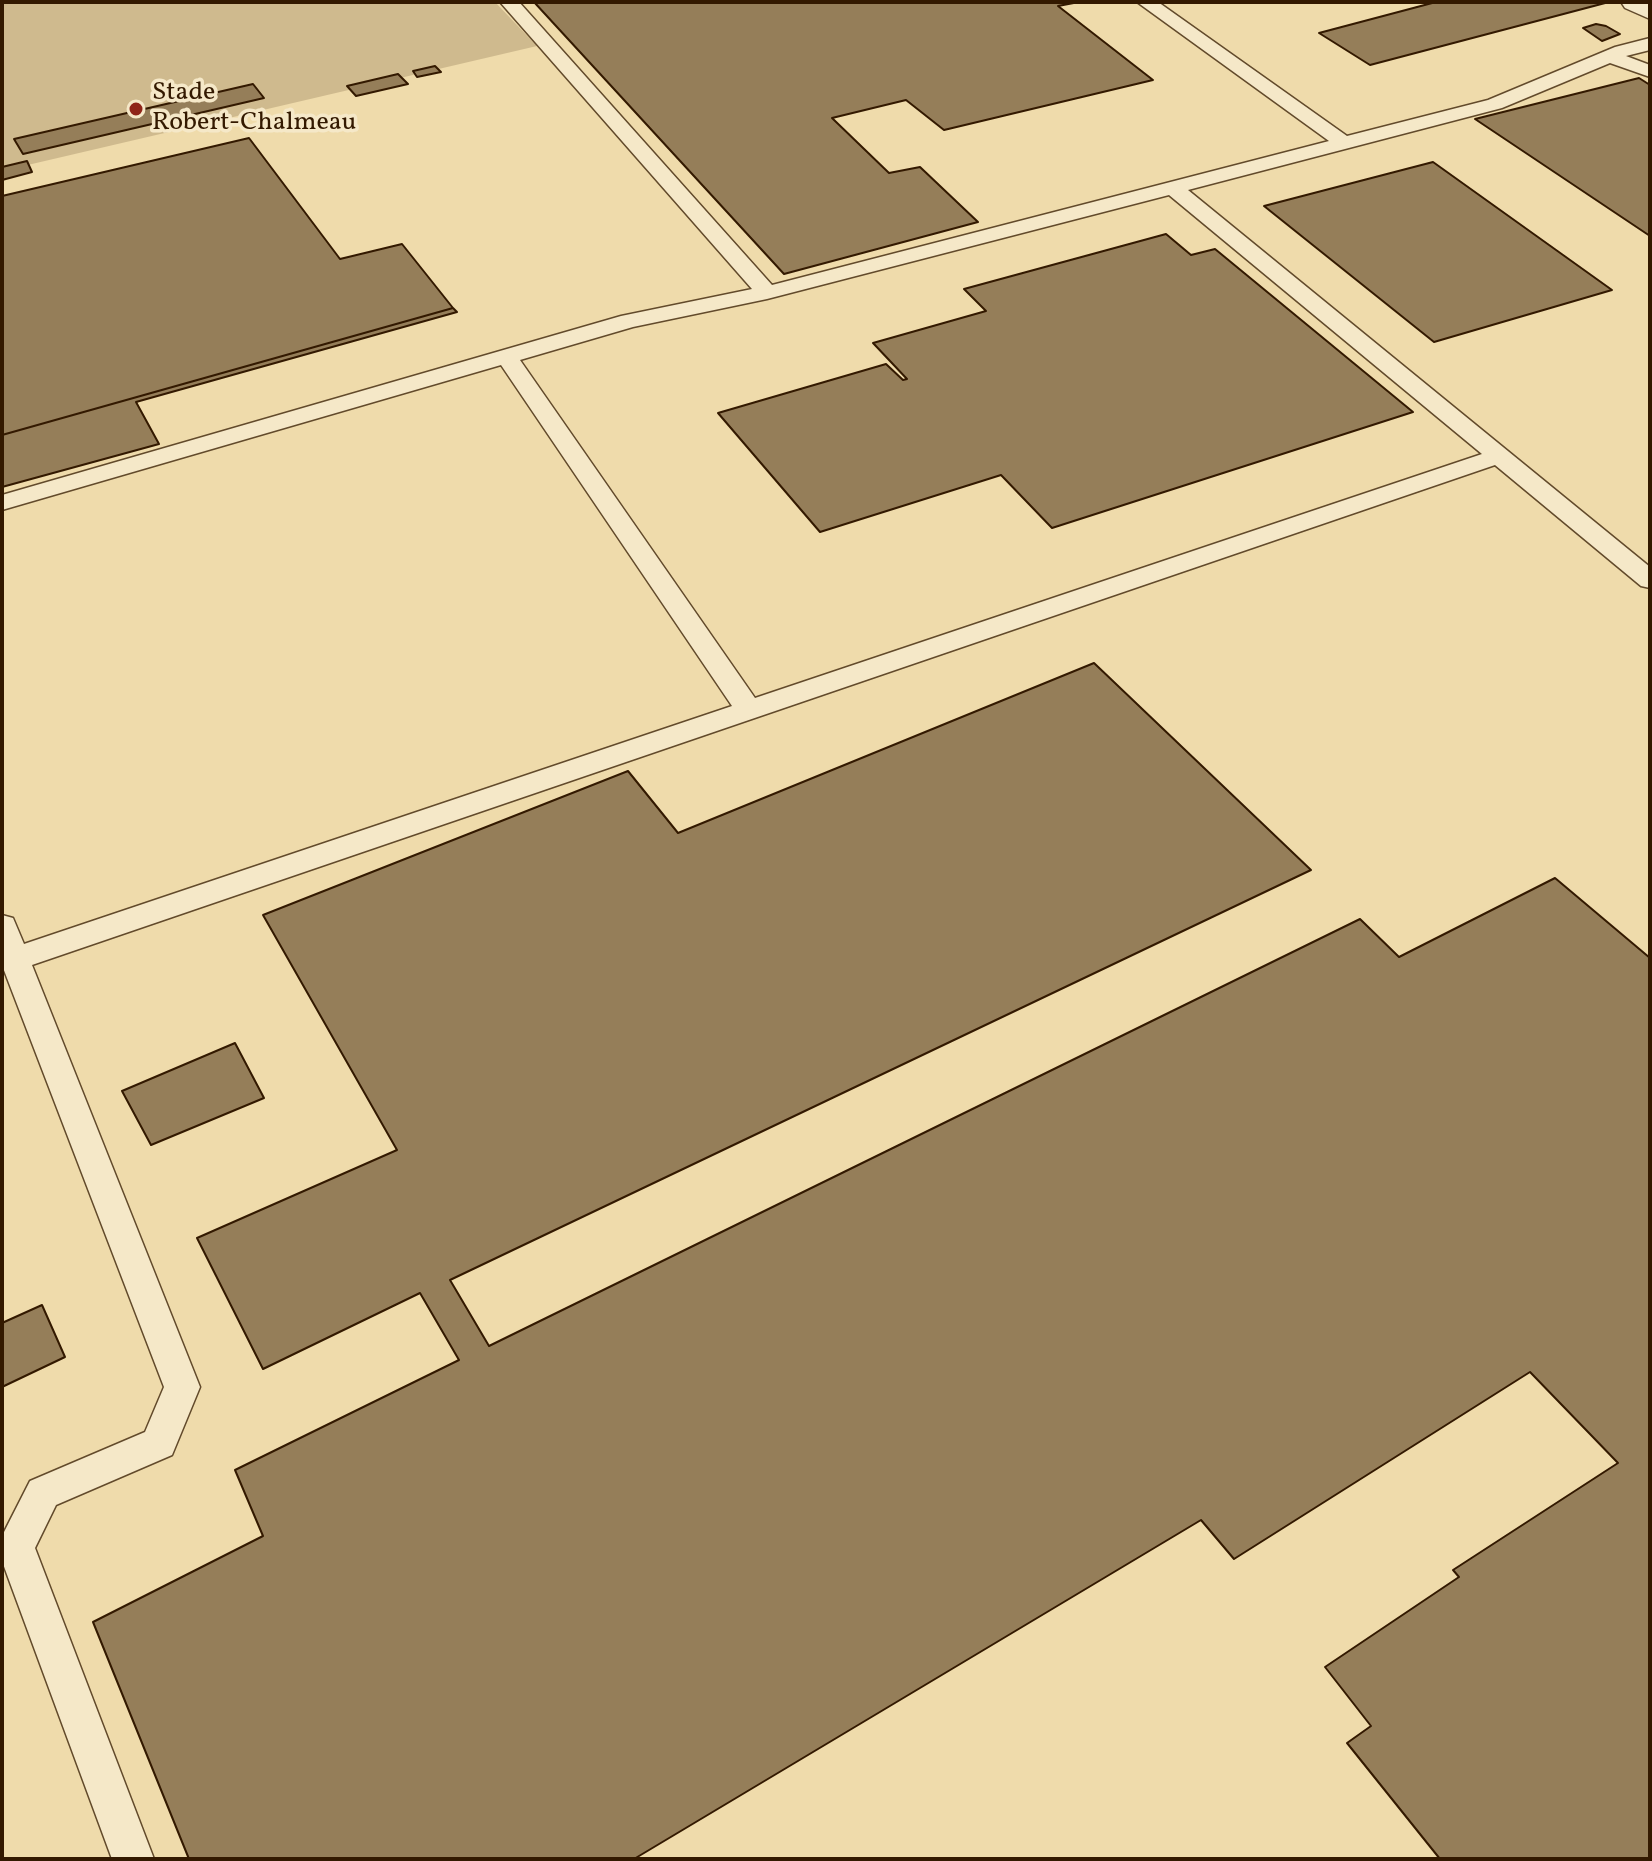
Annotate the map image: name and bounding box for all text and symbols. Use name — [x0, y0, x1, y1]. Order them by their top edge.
place label: Stade Robert-Chalmeau — [152, 78, 356, 140]
marker: Stade Robert-Chalmeau — [127, 100, 145, 118]

